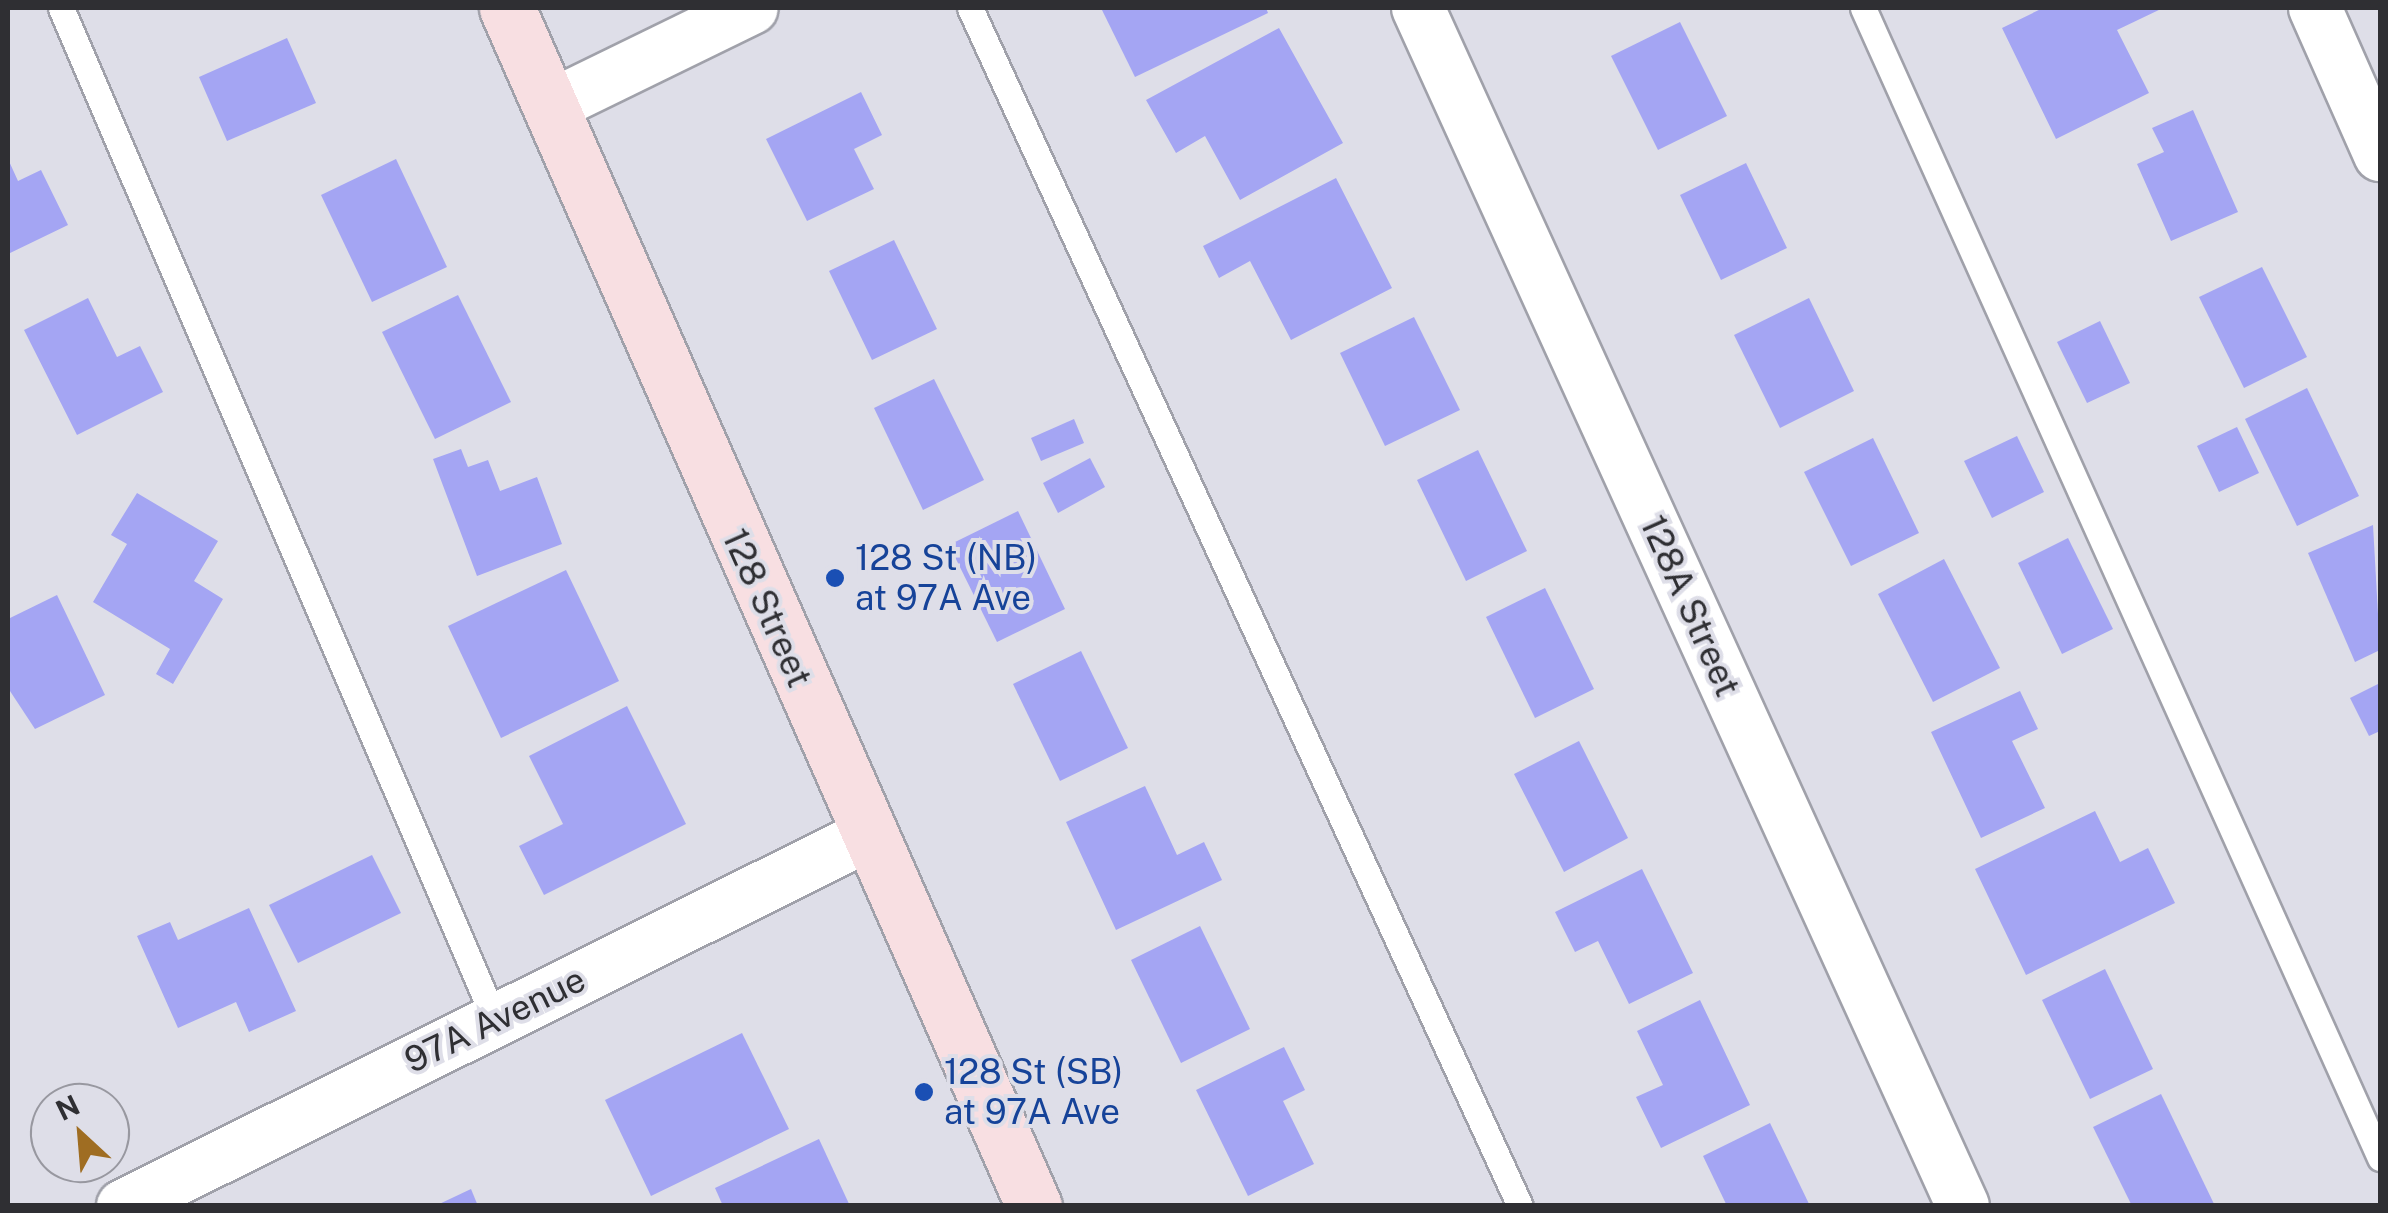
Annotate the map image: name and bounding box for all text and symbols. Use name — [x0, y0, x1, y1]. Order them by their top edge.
street label: 128A Street — [1631, 509, 1749, 703]
street label: 128 Street — [714, 522, 820, 694]
place label: 128 St (NB) at 97A Ave — [855, 537, 1037, 619]
marker: 128 St (NB) at 97A Ave — [824, 567, 846, 589]
street label: 97A Avenue — [398, 958, 592, 1082]
place label: 128 St (SB) at 97A Ave — [944, 1051, 1123, 1133]
marker: 128 St (SB) at 97A Ave — [913, 1081, 935, 1103]
north arrow — [30, 1083, 130, 1183]
text: N — [50, 1088, 85, 1127]

